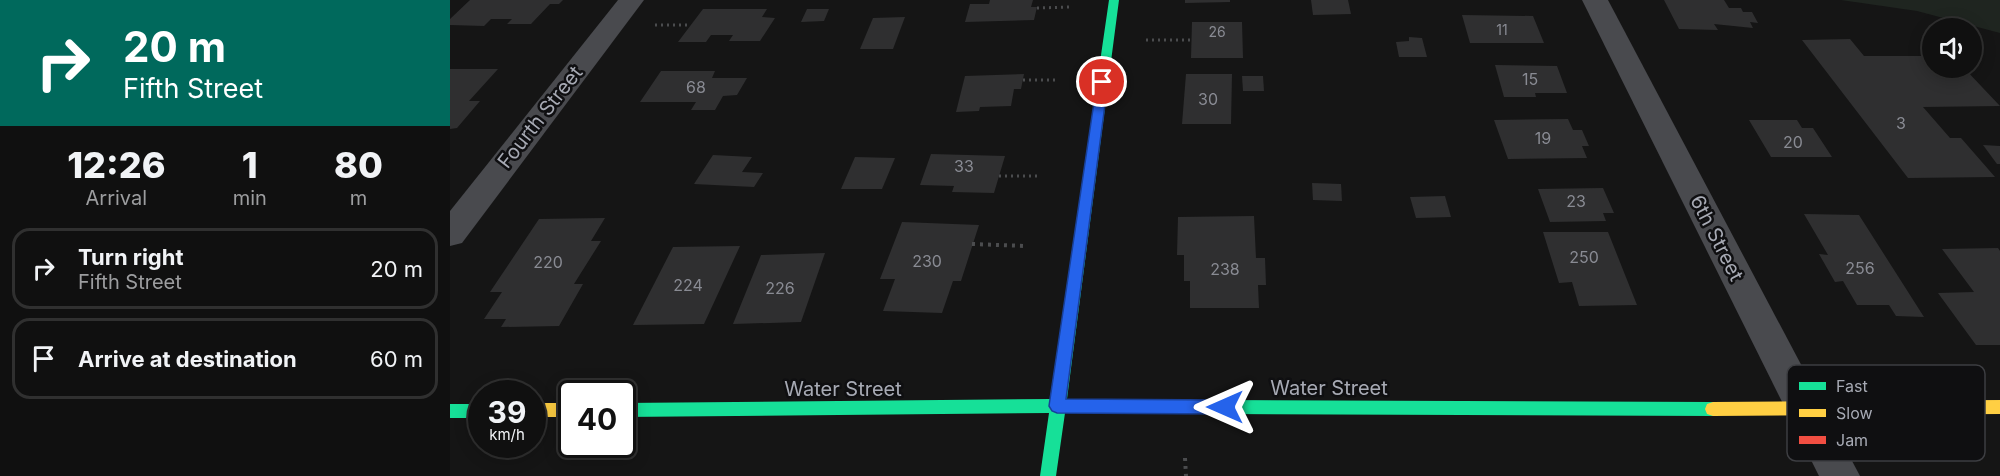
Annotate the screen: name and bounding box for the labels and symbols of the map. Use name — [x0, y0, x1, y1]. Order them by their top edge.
house number: 11 — [1496, 21, 1508, 38]
house number: 26 — [1208, 23, 1226, 40]
pin — [1076, 56, 1127, 107]
street label: Fourth Street — [493, 61, 588, 173]
house number: 15 — [1522, 69, 1538, 89]
house number: 68 — [686, 77, 706, 97]
house number: 30 — [1198, 89, 1218, 109]
house number: 3 — [1896, 113, 1906, 133]
house number: 19 — [1535, 128, 1551, 148]
house number: 20 — [1783, 132, 1803, 152]
house number: 33 — [954, 156, 974, 176]
house number: 23 — [1566, 191, 1586, 211]
street label: 6th Street — [1685, 191, 1749, 285]
house number: 250 — [1569, 247, 1599, 267]
house number: 230 — [912, 251, 942, 271]
house number: 220 — [533, 252, 563, 272]
house number: 256 — [1845, 258, 1875, 278]
house number: 238 — [1210, 259, 1240, 279]
house number: 224 — [673, 275, 703, 295]
house number: 226 — [765, 278, 795, 298]
legend — [1787, 365, 1985, 461]
position arrow — [1193, 375, 1257, 439]
street label: Water Street — [1270, 376, 1388, 400]
text: Fast — [1836, 376, 1868, 396]
street label: Water Street — [784, 377, 902, 401]
speed limit sign: 40 — [558, 380, 636, 458]
text: Slow — [1836, 403, 1873, 423]
text: Jam — [1836, 430, 1868, 450]

